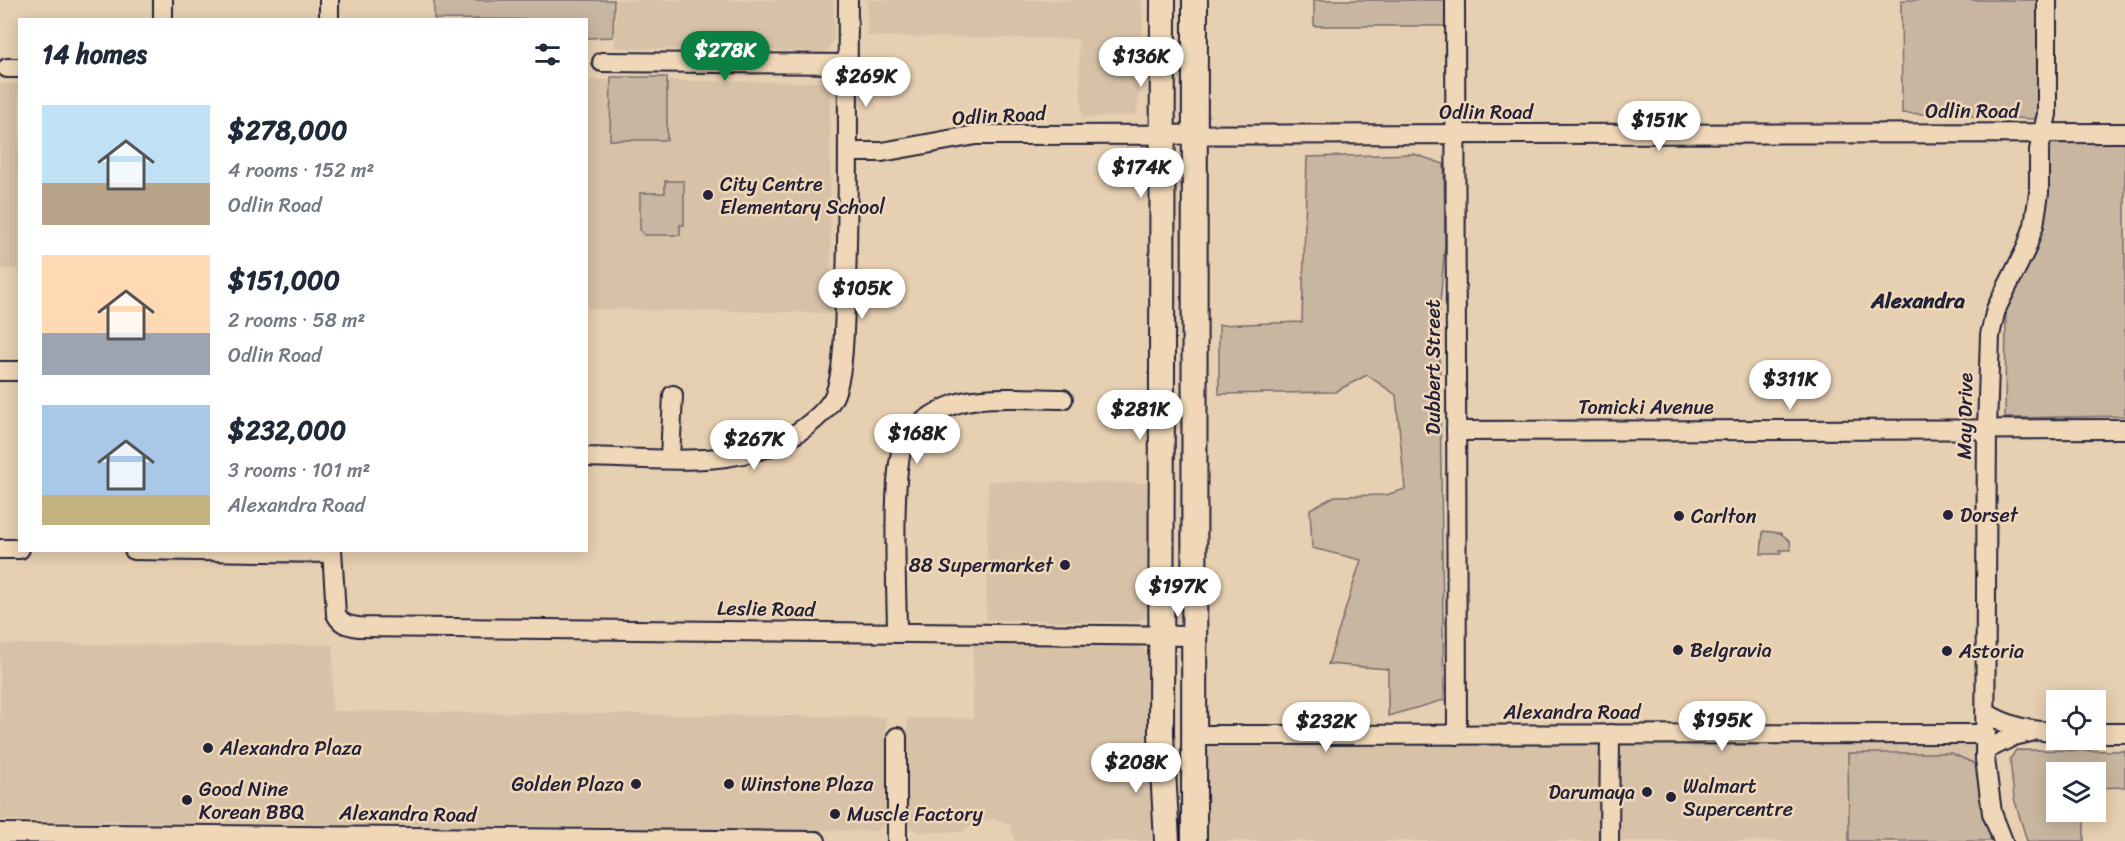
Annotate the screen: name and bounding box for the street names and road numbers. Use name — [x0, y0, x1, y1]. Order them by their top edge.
street label: Odlin Road — [1925, 94, 2020, 129]
street label: Odlin Road — [1439, 95, 1534, 130]
street label: Odlin Road — [951, 96, 1048, 136]
street label: Dubbert Street — [1416, 299, 1451, 435]
street label: May Drive — [1947, 372, 1983, 460]
street label: Tomicki Avenue — [1578, 390, 1714, 425]
street label: Leslie Road — [717, 591, 817, 627]
street label: Alexandra Road — [1502, 695, 1642, 730]
street label: Alexandra Road — [338, 795, 478, 833]

